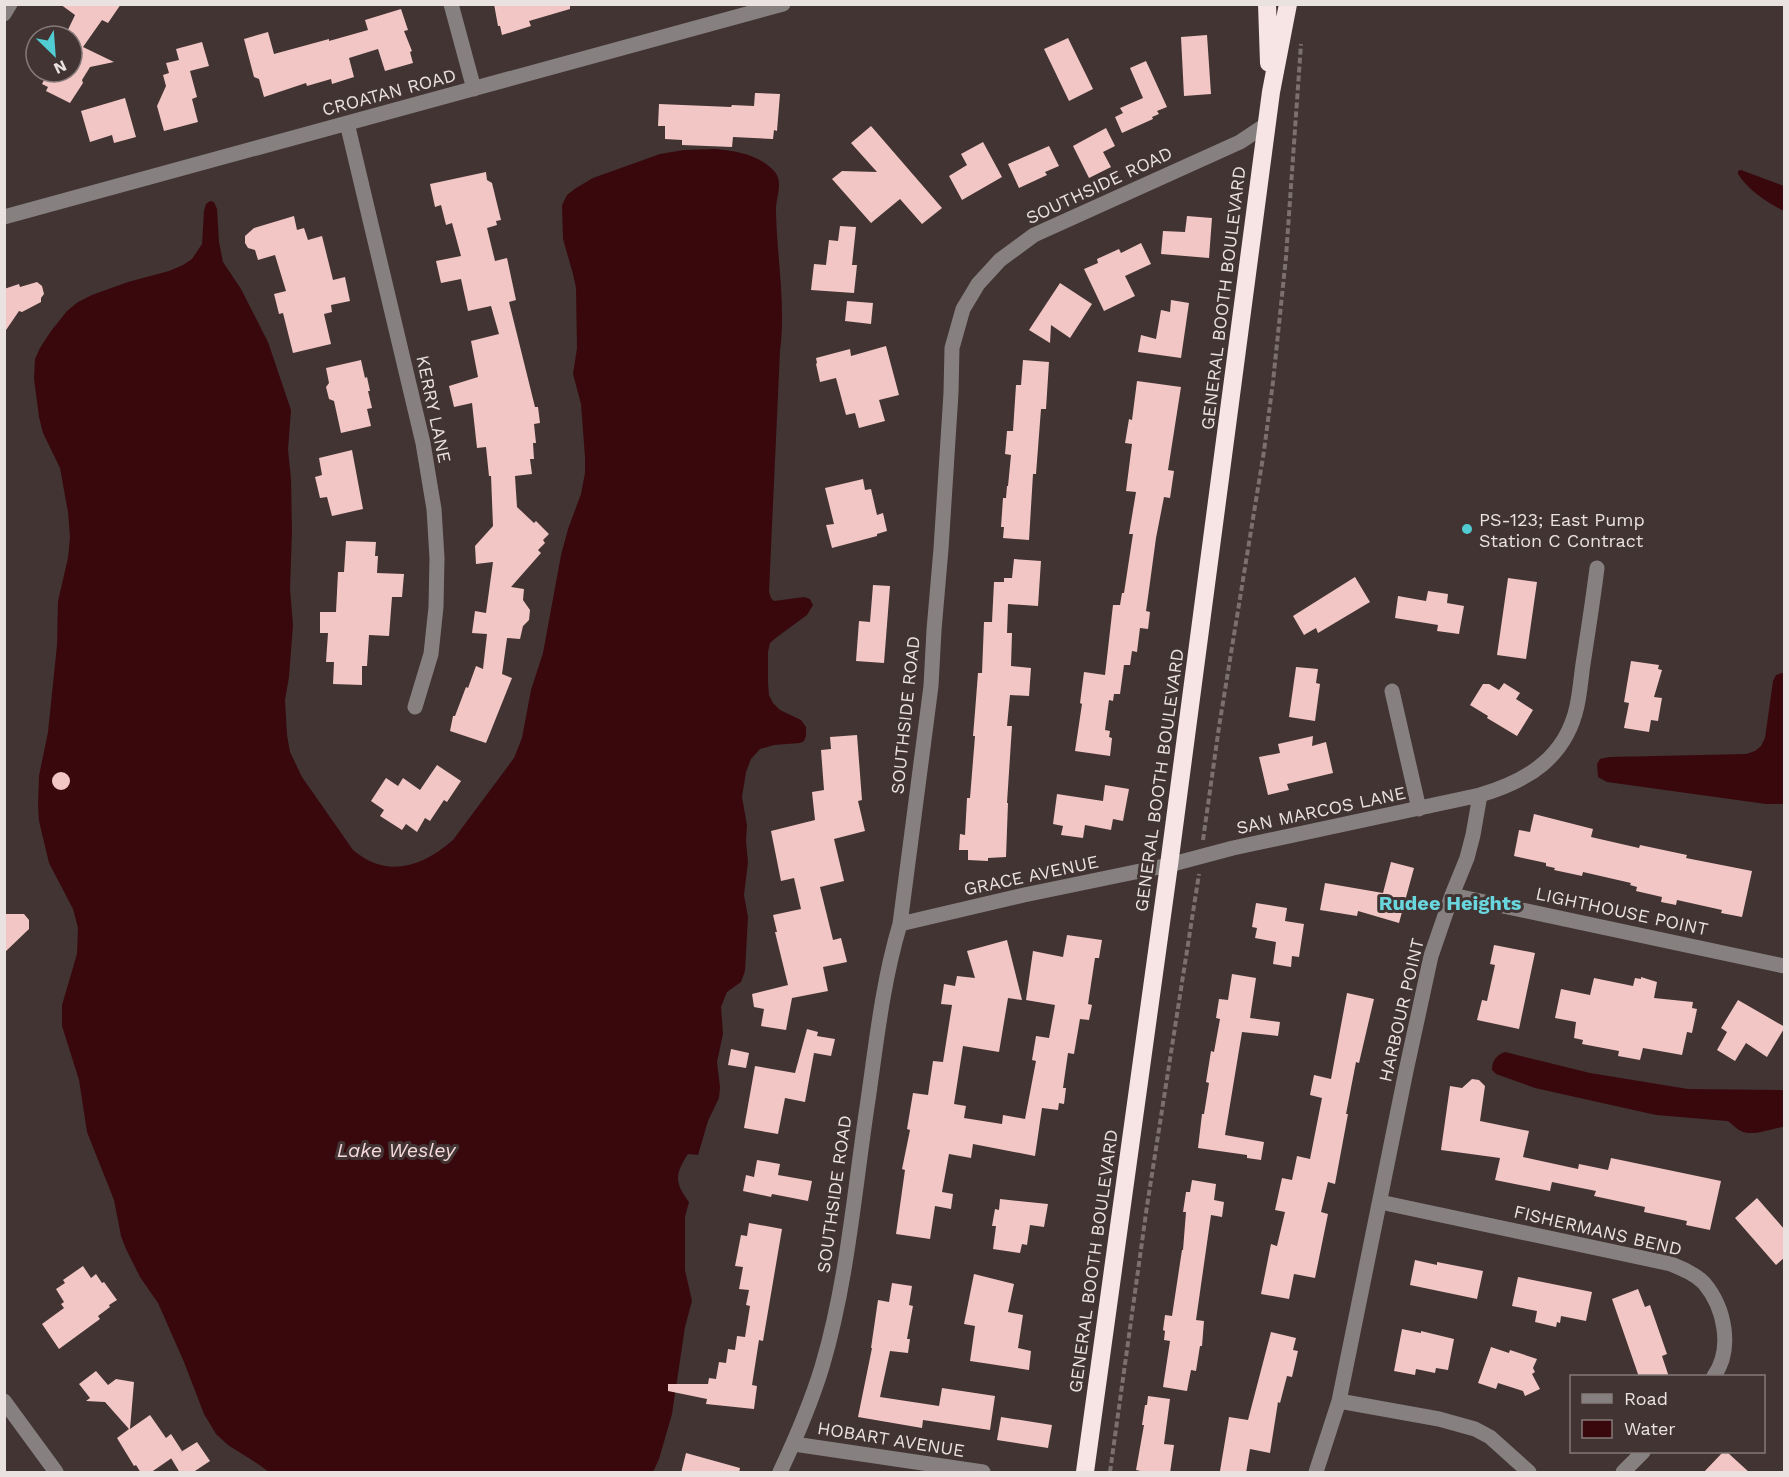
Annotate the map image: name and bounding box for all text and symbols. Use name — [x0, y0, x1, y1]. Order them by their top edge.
north arrow — [24, 24, 84, 84]
text: N — [51, 56, 70, 78]
street label: CROATAN ROAD — [320, 64, 458, 120]
street label: SOUTHSIDE ROAD — [1022, 142, 1176, 228]
street label: GENERAL BOOTH BOULEVARD — [1196, 165, 1250, 431]
street label: KERRY LANE — [412, 353, 456, 465]
place label: PS-123; East Pump Station C Contract — [1479, 509, 1645, 551]
marker: PS-123; East Pump Station C Contract — [1460, 522, 1474, 536]
street label: SOUTHSIDE ROAD — [886, 635, 924, 795]
street label: GENERAL BOOTH BOULEVARD — [1130, 647, 1188, 913]
street label: SAN MARCOS LANE — [1234, 782, 1408, 838]
street label: GRACE AVENUE — [962, 850, 1100, 900]
street label: LIGHTHOUSE POINT — [1534, 882, 1710, 940]
district label: Rudee Heights — [1379, 891, 1522, 915]
street label: HARBOUR POINT — [1374, 936, 1428, 1084]
street label: SOUTHSIDE ROAD — [813, 1114, 855, 1274]
street label: GENERAL BOOTH BOULEVARD — [1064, 1128, 1122, 1394]
water label: Lake Wesley — [337, 1138, 457, 1162]
street label: FISHERMANS BEND — [1512, 1200, 1684, 1260]
legend — [1570, 1375, 1765, 1453]
text: Road — [1624, 1388, 1668, 1409]
street label: HOBART AVENUE — [816, 1417, 966, 1461]
text: Water — [1624, 1418, 1676, 1439]

